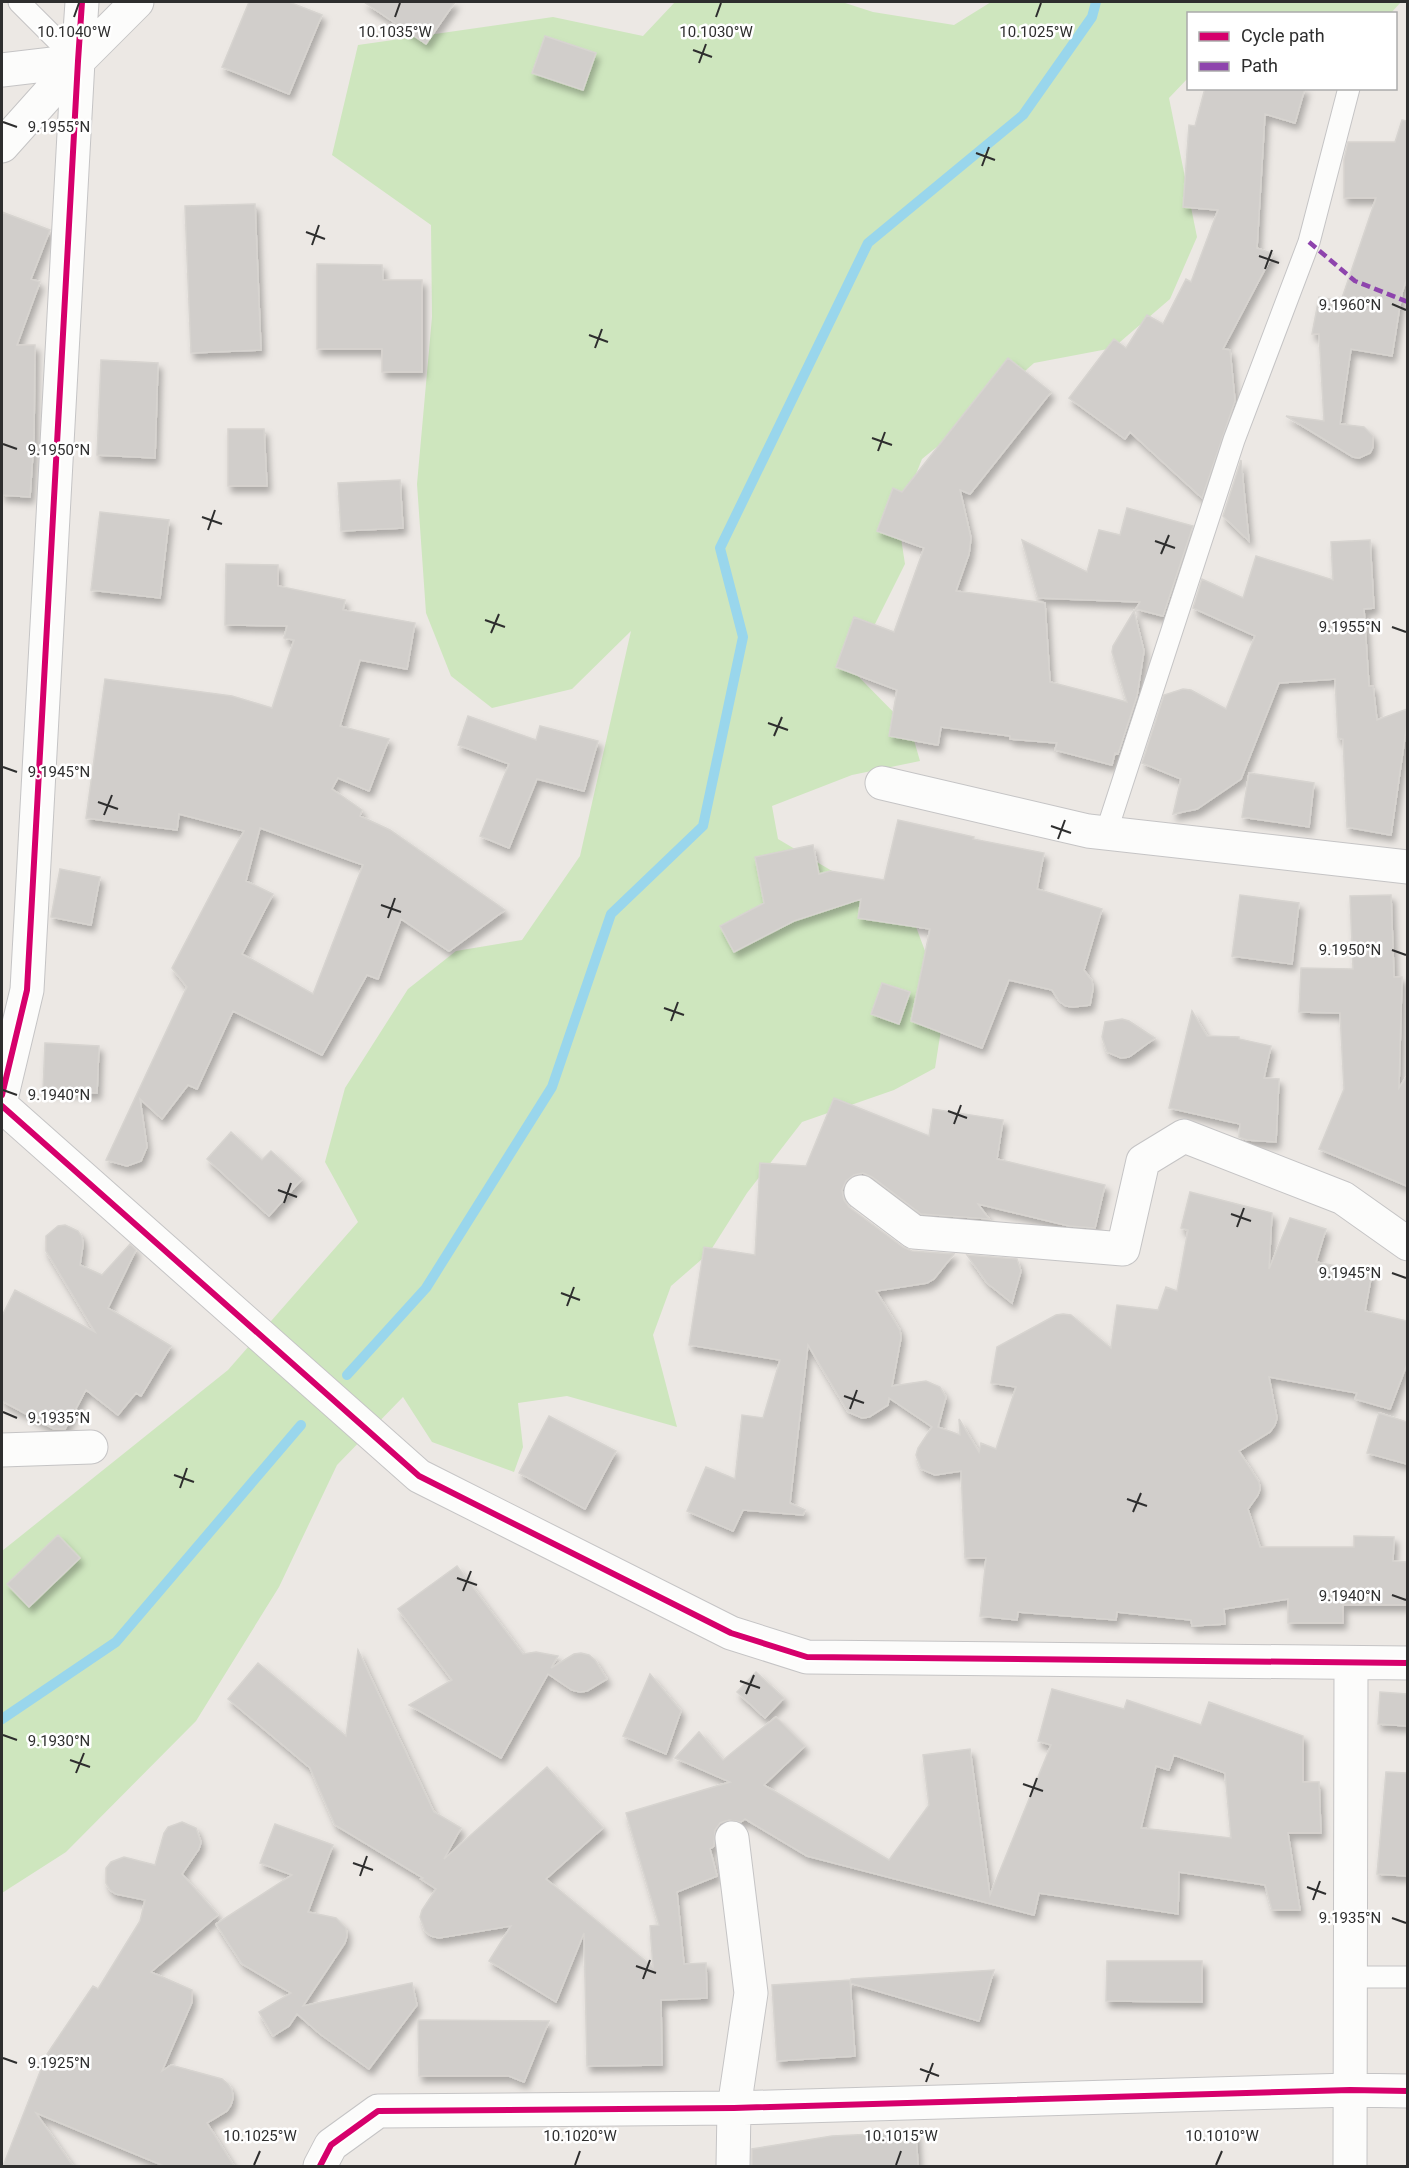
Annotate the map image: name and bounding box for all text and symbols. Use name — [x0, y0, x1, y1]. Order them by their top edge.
legend — [1187, 12, 1397, 90]
text: 10.1040°W — [37, 23, 111, 41]
text: 10.1035°W — [358, 23, 432, 41]
text: 10.1030°W — [679, 23, 753, 41]
text: 10.1025°W — [999, 23, 1073, 41]
text: Cycle path — [1241, 25, 1325, 46]
text: Path — [1241, 55, 1278, 76]
text: 9.1955°N — [28, 118, 90, 136]
text: 9.1960°N — [1319, 296, 1381, 314]
text: 9.1950°N — [28, 441, 90, 459]
text: 9.1955°N — [1319, 618, 1381, 636]
text: 9.1945°N — [28, 763, 90, 781]
text: 9.1950°N — [1319, 941, 1381, 959]
text: 9.1940°N — [28, 1086, 90, 1104]
text: 9.1945°N — [1319, 1264, 1381, 1282]
text: 9.1935°N — [28, 1409, 90, 1427]
text: 9.1940°N — [1319, 1587, 1381, 1605]
text: 9.1930°N — [28, 1732, 90, 1750]
text: 9.1935°N — [1319, 1909, 1381, 1927]
text: 9.1925°N — [28, 2054, 90, 2072]
text: 10.1025°W — [223, 2127, 297, 2145]
text: 10.1020°W — [543, 2127, 617, 2145]
text: 10.1015°W — [864, 2127, 938, 2145]
text: 10.1010°W — [1185, 2127, 1259, 2145]

